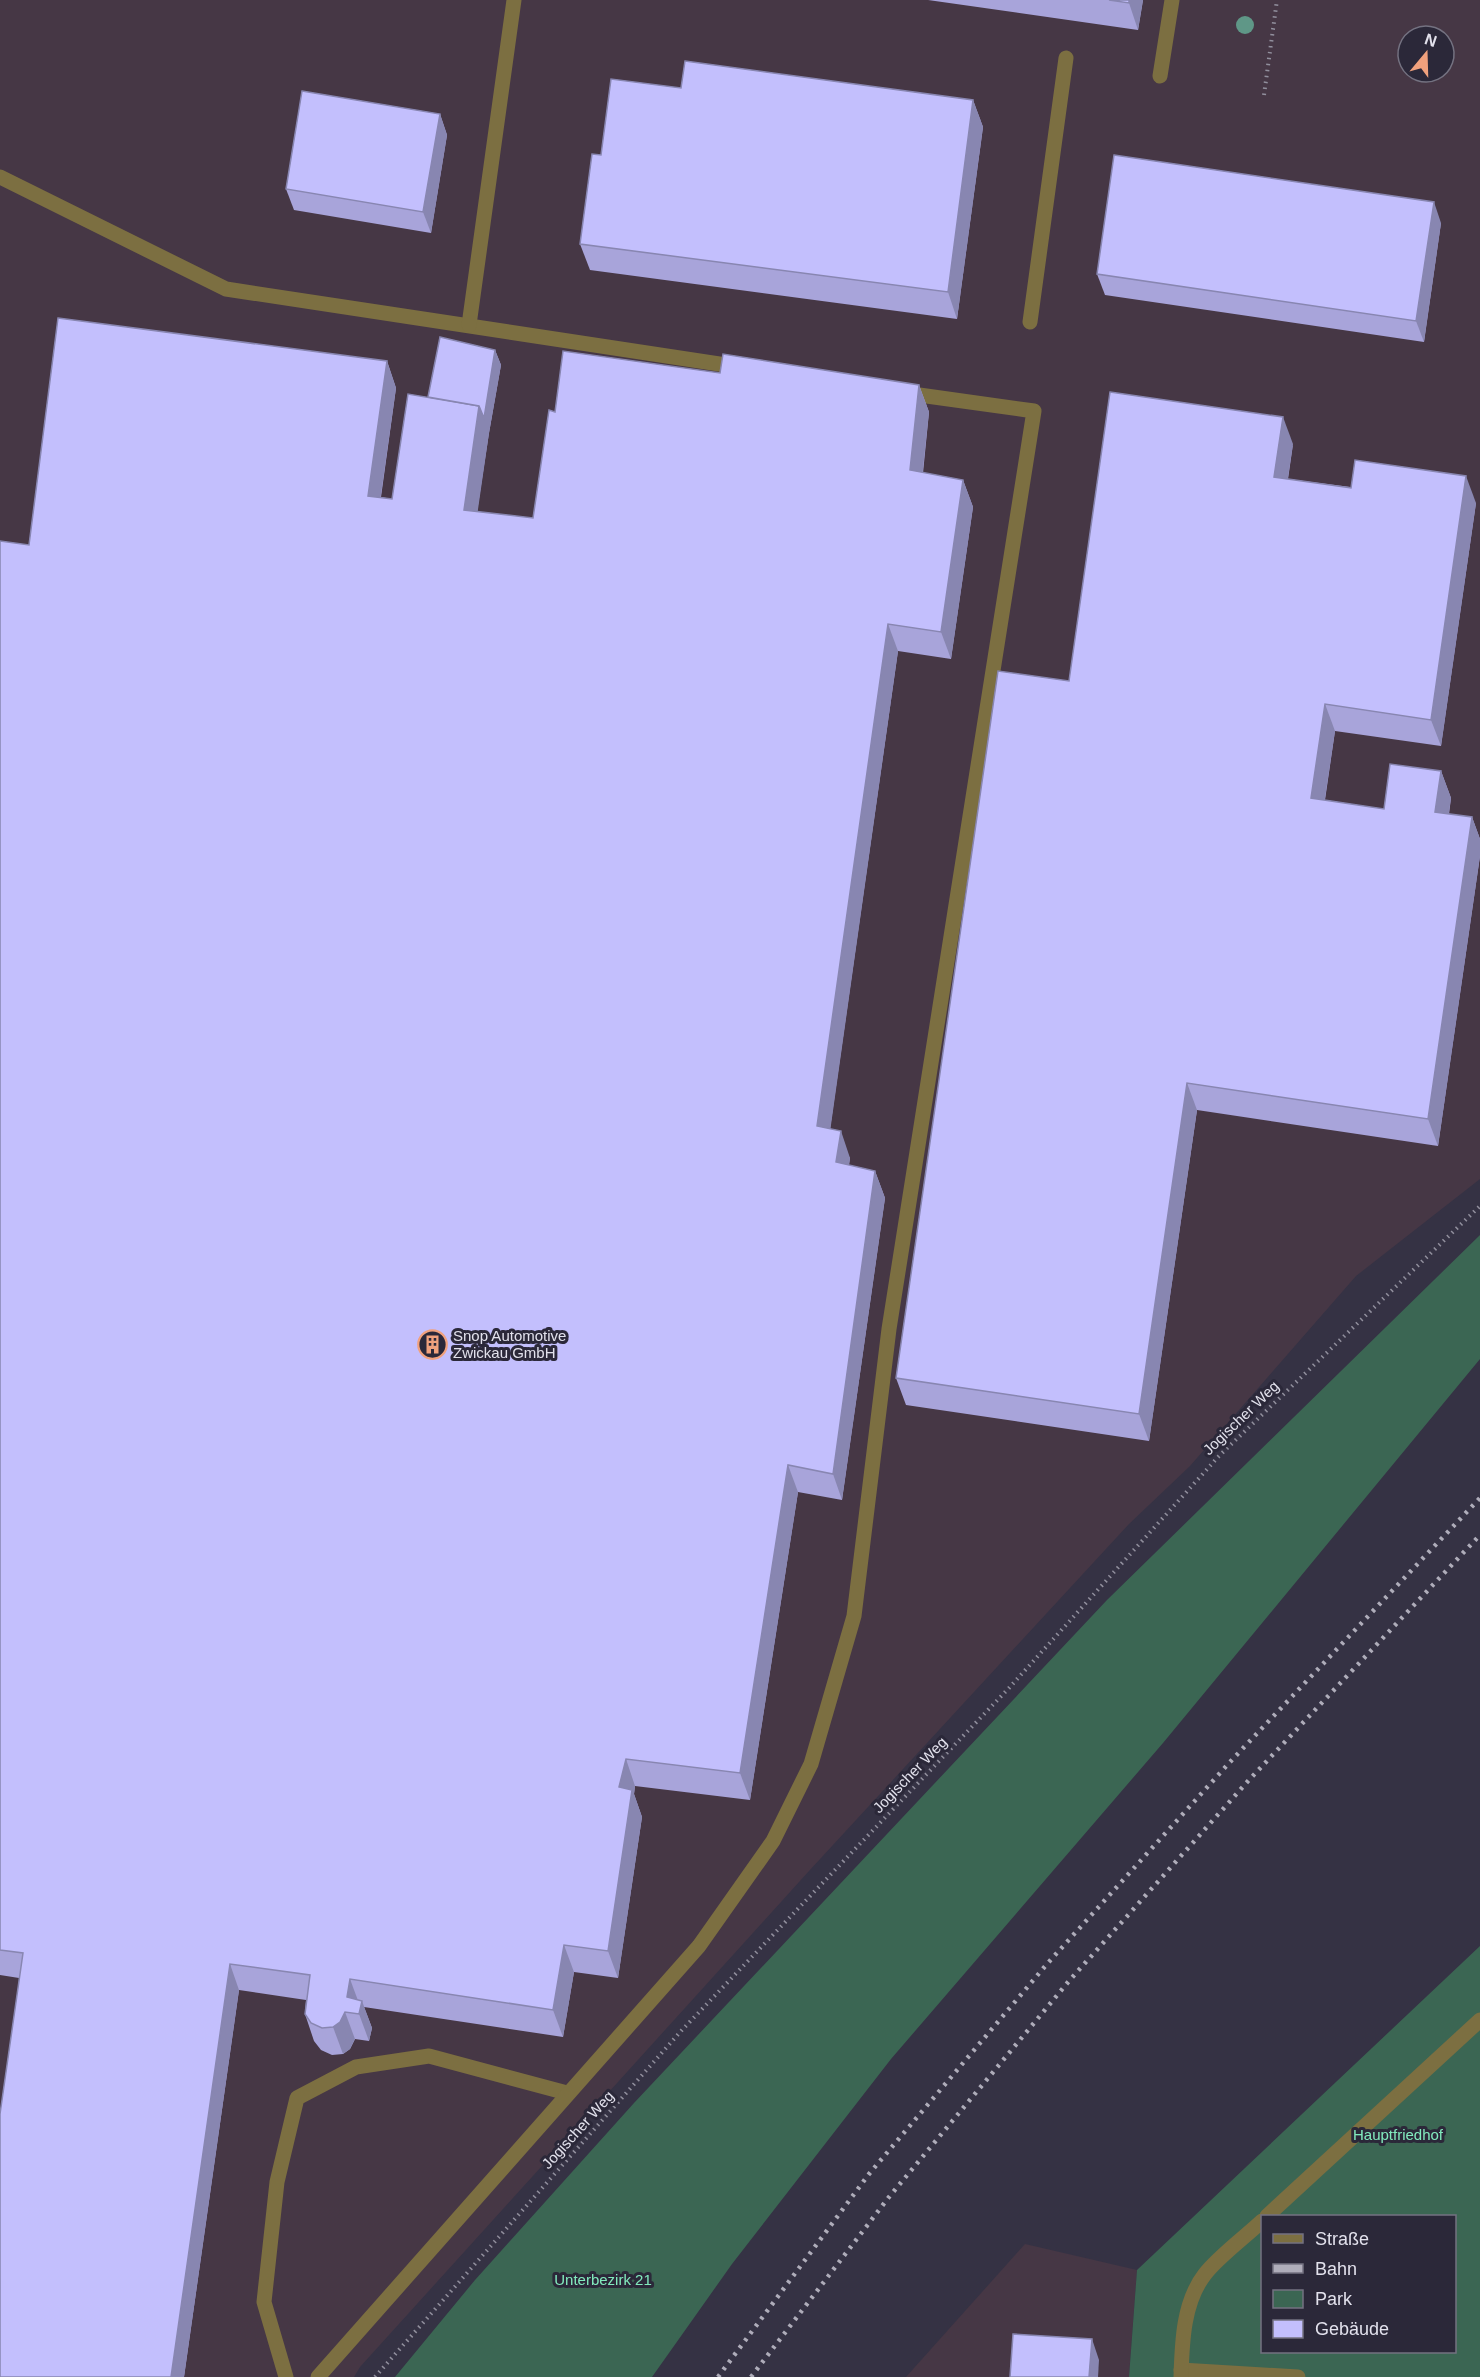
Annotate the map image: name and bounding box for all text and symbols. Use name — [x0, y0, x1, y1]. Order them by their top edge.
north arrow — [1396, 24, 1456, 84]
text: N — [1422, 30, 1439, 50]
place label: Snop Automotive Zwickau GmbH — [453, 1327, 566, 1361]
building icon: Snop Automotive Zwickau GmbH — [416, 1329, 448, 1361]
street label: Jogischer Weg — [1199, 1377, 1282, 1458]
street label: Jogischer Weg — [869, 1733, 950, 1816]
street label: Jogischer Weg — [538, 2087, 617, 2172]
park label: Hauptfriedhof — [1353, 2126, 1444, 2143]
legend — [1261, 2215, 1456, 2353]
text: Straße — [1315, 2229, 1369, 2249]
text: Bahn — [1315, 2259, 1357, 2279]
park label: Unterbezirk 21 — [554, 2271, 652, 2288]
text: Park — [1315, 2289, 1353, 2309]
text: Gebäude — [1315, 2319, 1389, 2339]

